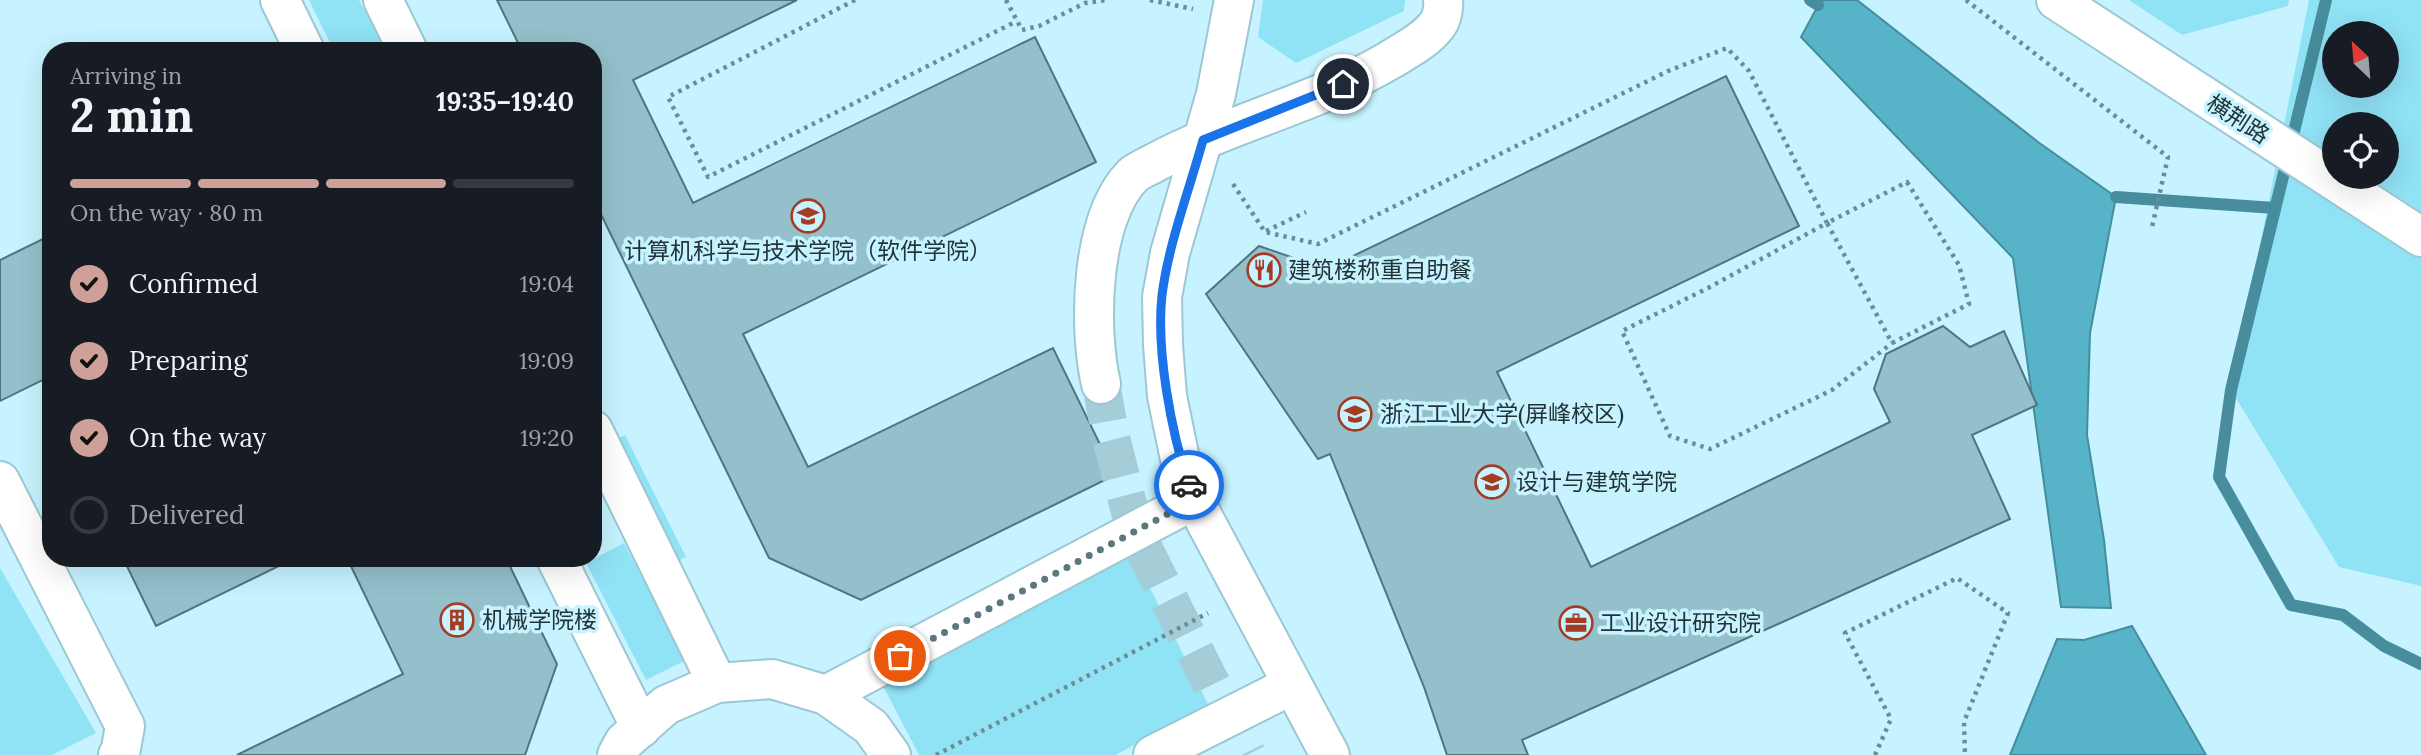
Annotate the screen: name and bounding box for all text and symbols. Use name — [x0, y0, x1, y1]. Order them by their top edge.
north arrow — [2322, 21, 2399, 98]
map controls — [2322, 21, 2399, 189]
pin — [1313, 54, 1373, 114]
text: Arriving in — [70, 61, 182, 90]
icon: home — [1324, 65, 1362, 103]
text: 19:35–19:40 — [436, 85, 574, 118]
text: 2 min — [70, 86, 193, 145]
street label: 横荆路 — [2201, 88, 2275, 150]
button: locate — [2322, 112, 2399, 189]
school or university icon: 计算机科学与技术学院（软件学院） — [789, 197, 827, 235]
text: On the way · 80 m — [70, 198, 263, 227]
place label: 计算机科学与技术学院（软件学院） — [624, 236, 992, 265]
restaurant icon: 建筑楼称重自助餐 — [1245, 251, 1283, 289]
place label: 建筑楼称重自助餐 — [1288, 255, 1472, 284]
icon: check — [70, 265, 108, 303]
text: Confirmed — [129, 267, 258, 300]
text: 19:04 — [520, 269, 574, 298]
icon: check — [70, 342, 108, 380]
text: Preparing — [129, 344, 248, 377]
text: 19:09 — [519, 346, 574, 375]
school or university icon: 浙江工业大学(屏峰校区) — [1336, 395, 1374, 433]
place label: 浙江工业大学(屏峰校区) — [1380, 399, 1624, 429]
icon: check — [70, 419, 108, 457]
text: On the way — [129, 421, 266, 454]
text: 19:20 — [520, 423, 574, 452]
courier — [1154, 450, 1224, 520]
school or university icon: 设计与建筑学院 — [1473, 463, 1511, 501]
icon: car — [1170, 466, 1208, 504]
place label: 设计与建筑学院 — [1516, 467, 1677, 496]
text: Delivered — [129, 498, 245, 531]
building icon: 机械学院楼 — [438, 601, 476, 639]
office icon: 工业设计研究院 — [1557, 604, 1595, 642]
place label: 机械学院楼 — [482, 605, 597, 634]
place label: 工业设计研究院 — [1600, 608, 1761, 637]
pin — [870, 626, 930, 686]
icon: bag — [881, 637, 919, 675]

